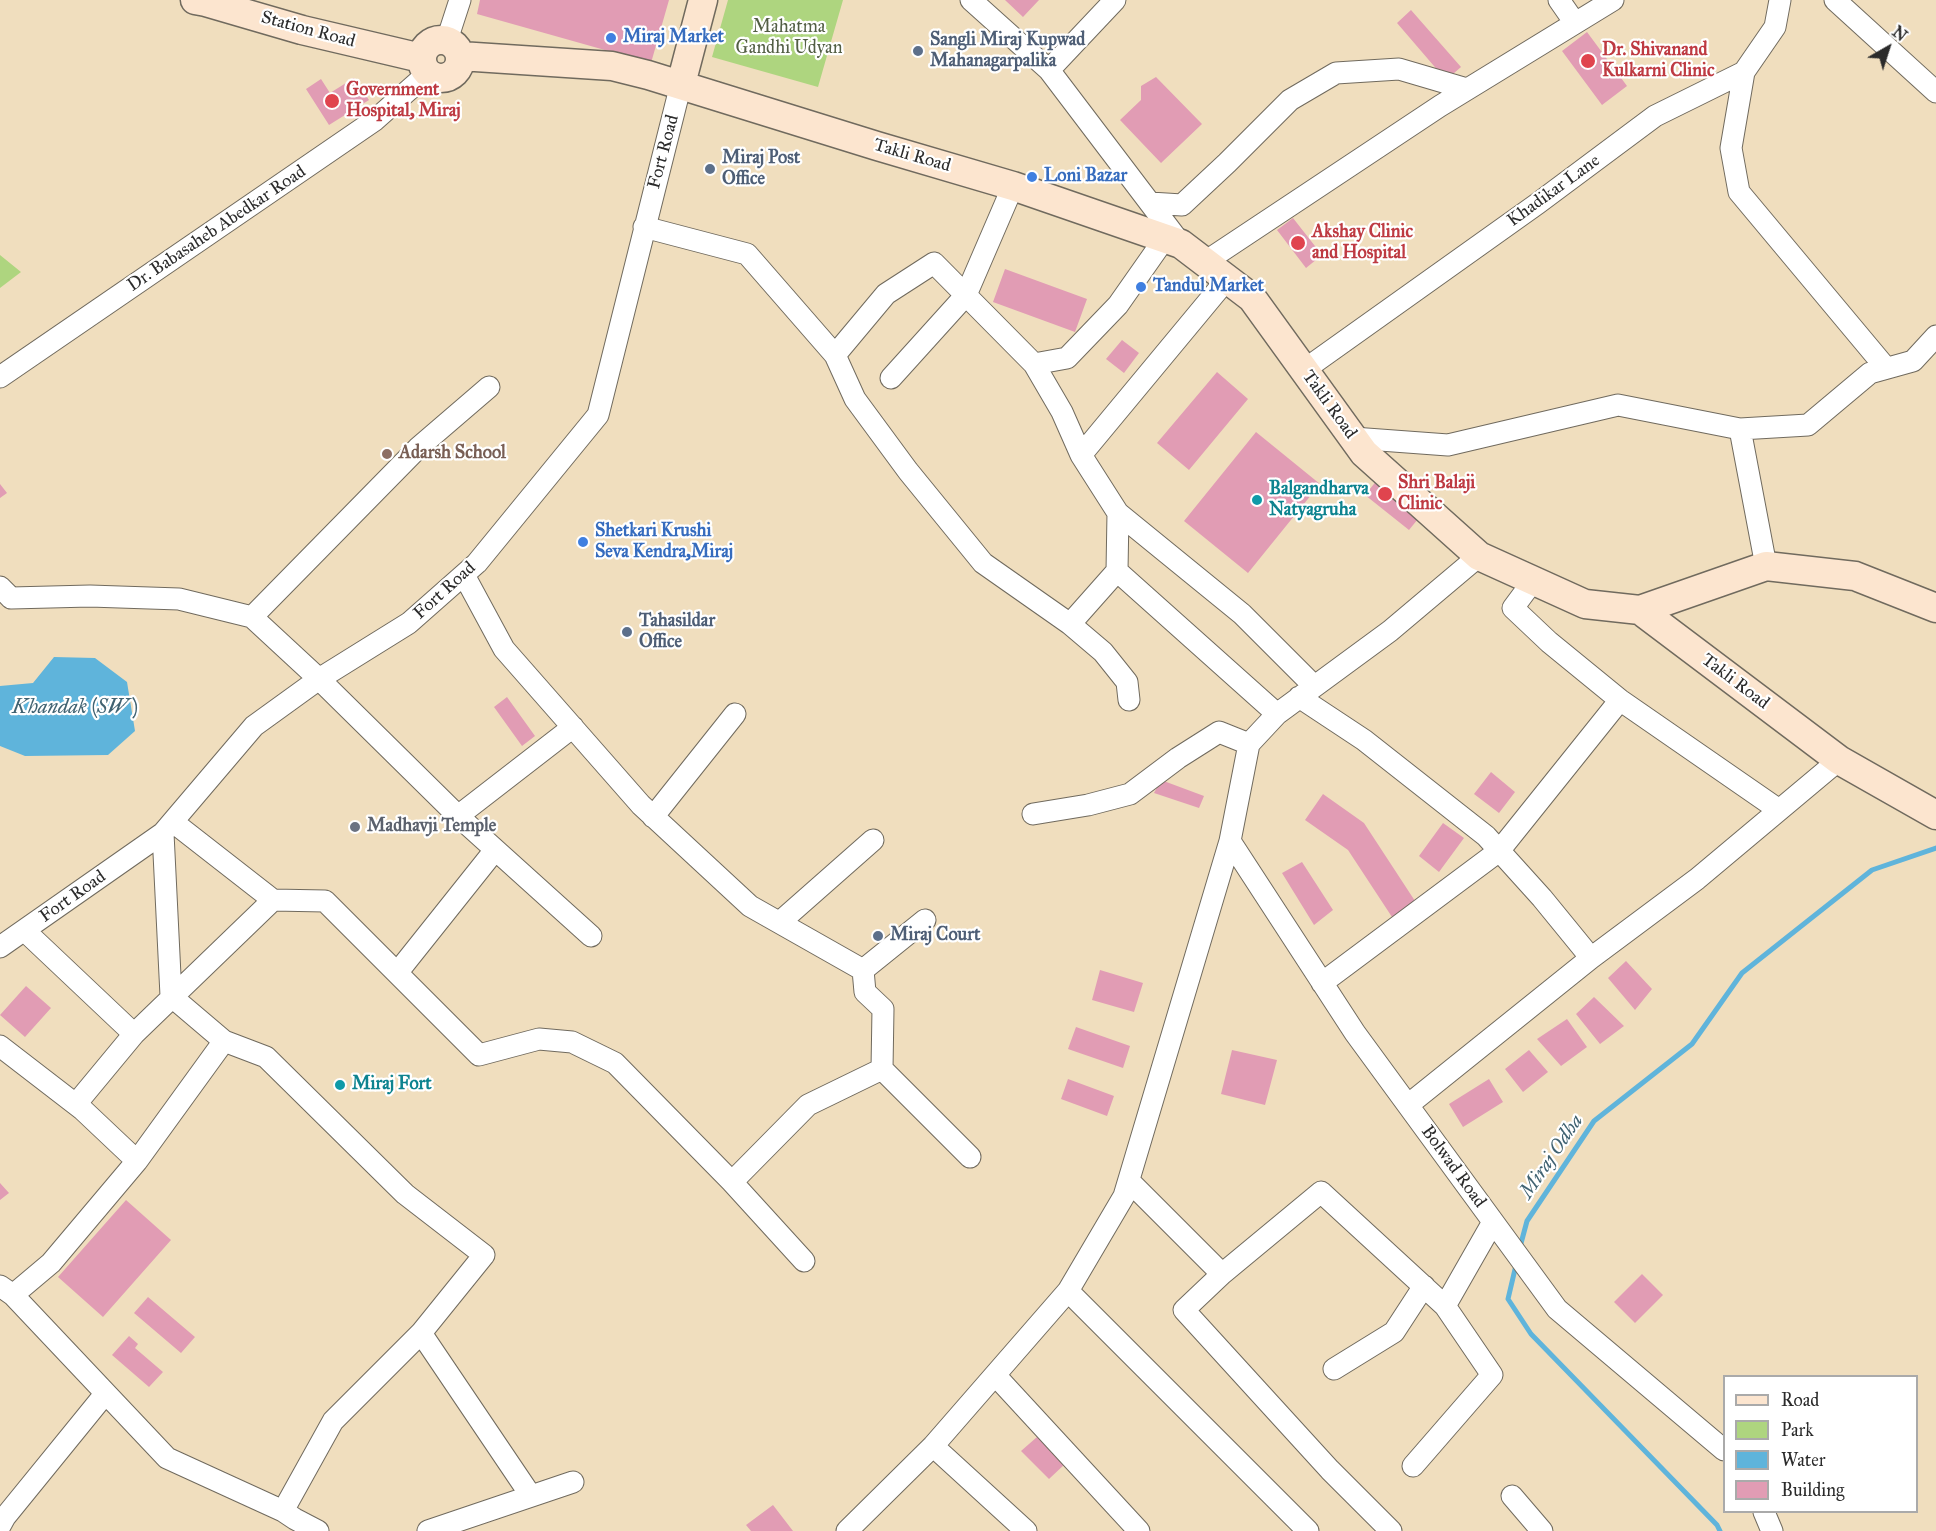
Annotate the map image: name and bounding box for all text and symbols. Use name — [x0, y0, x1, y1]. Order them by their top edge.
street label: Station Road — [258, 7, 358, 53]
park label: Mahatma Gandhi Udyan — [736, 17, 842, 60]
north arrow — [1858, 18, 1918, 78]
text: N — [1888, 22, 1911, 45]
place label: Miraj Market — [623, 27, 724, 49]
place label: Sangli Miraj Kupwad Mahanagarpalika — [930, 30, 1085, 72]
marker: Miraj Market — [604, 31, 618, 45]
place label: Dr. Shivanand Kulkarni Clinic — [1602, 40, 1714, 82]
marker: Sangli Miraj Kupwad Mahanagarpalika — [911, 44, 925, 58]
marker: Dr. Shivanand Kulkarni Clinic — [1579, 52, 1597, 70]
place label: Government Hospital, Miraj — [346, 80, 461, 122]
marker: Government Hospital, Miraj — [323, 92, 341, 110]
street label: Fort Road — [644, 113, 684, 191]
street label: Takli Road — [871, 135, 953, 177]
place label: Miraj Post Office — [722, 148, 800, 190]
street label: Khadikar Lane — [1504, 150, 1604, 232]
street label: Dr. Babasaheb Abedkar Road — [124, 161, 310, 297]
marker: Miraj Post Office — [703, 162, 717, 176]
place label: Loni Bazar — [1044, 166, 1127, 188]
marker: Loni Bazar — [1025, 170, 1039, 184]
place label: Akshay Clinic and Hospital — [1312, 222, 1413, 264]
marker: Akshay Clinic and Hospital — [1289, 234, 1307, 252]
place label: Tandul Market — [1153, 276, 1264, 298]
marker: Tandul Market — [1134, 280, 1148, 294]
street label: Takli Road — [1297, 367, 1361, 443]
place label: Adarsh School — [399, 443, 506, 465]
marker: Adarsh School — [380, 447, 394, 461]
place label: Shri Balaji Clinic — [1398, 473, 1475, 516]
place label: Balgandharva Natyagruha — [1269, 479, 1369, 522]
marker: Shri Balaji Clinic — [1376, 485, 1394, 503]
marker: Balgandharva Natyagruha — [1250, 493, 1264, 507]
place label: Shetkari Krushi Seva Kendra,Miraj — [595, 521, 733, 564]
marker: Shetkari Krushi Seva Kendra,Miraj — [576, 535, 590, 549]
street label: Fort Road — [410, 558, 480, 624]
place label: Tahasildar Office — [639, 611, 715, 654]
marker: Tahasildar Office — [620, 625, 634, 639]
street label: Takli Road — [1697, 650, 1773, 714]
water label: Khandak (SW) — [12, 696, 138, 720]
place label: Madhavji Temple — [367, 816, 496, 838]
marker: Madhavji Temple — [348, 820, 362, 834]
street label: Fort Road — [36, 866, 110, 928]
place label: Miraj Court — [890, 925, 980, 947]
marker: Miraj Court — [871, 929, 885, 943]
place label: Miraj Fort — [352, 1074, 432, 1096]
marker: Miraj Fort — [333, 1078, 347, 1092]
water label: Miraj Odha — [1515, 1110, 1589, 1204]
street label: Bolwad Road — [1416, 1122, 1490, 1212]
legend — [1723, 1375, 1918, 1513]
text: Road — [1781, 1389, 1819, 1411]
text: Park — [1781, 1419, 1814, 1441]
text: Water — [1781, 1449, 1825, 1471]
text: Building — [1781, 1479, 1844, 1501]

